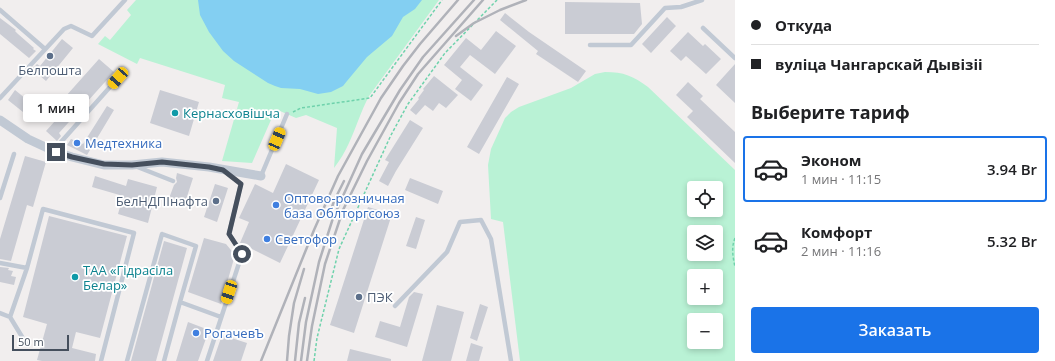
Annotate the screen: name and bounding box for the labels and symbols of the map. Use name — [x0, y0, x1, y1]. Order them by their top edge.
marker: Белпошта — [45, 51, 55, 61]
place label: Белпошта — [18, 61, 82, 79]
car — [106, 65, 130, 91]
callout: 1 мин — [23, 94, 89, 122]
place label: Кернасховішча — [183, 104, 280, 122]
marker: Кернасховішча — [170, 108, 180, 118]
car — [267, 126, 287, 152]
place label: Медтехника — [85, 134, 162, 152]
marker: Медтехника — [72, 138, 82, 148]
route end — [47, 143, 65, 161]
place label: Оптово-розничная база Облторгсоюз — [284, 189, 405, 222]
place label: БелНДПІнафта — [116, 192, 208, 210]
marker: БелНДПІнафта — [211, 196, 221, 206]
marker: Оптово-розничная база Облторгсоюз — [271, 200, 281, 210]
place label: Светофор — [275, 230, 337, 248]
marker: Светофор — [262, 234, 272, 244]
route start — [233, 245, 251, 263]
place label: ТАА «Гідрасіла Белар» — [83, 261, 173, 294]
marker: ТАА «Гідрасіла Белар» — [70, 272, 80, 282]
car — [220, 279, 238, 305]
place label: ПЭК — [367, 288, 393, 306]
marker: ПЭК — [354, 292, 364, 302]
place label: РогачевЪ — [204, 324, 264, 342]
marker: РогачевЪ — [191, 328, 201, 338]
scale bar — [12, 333, 69, 352]

